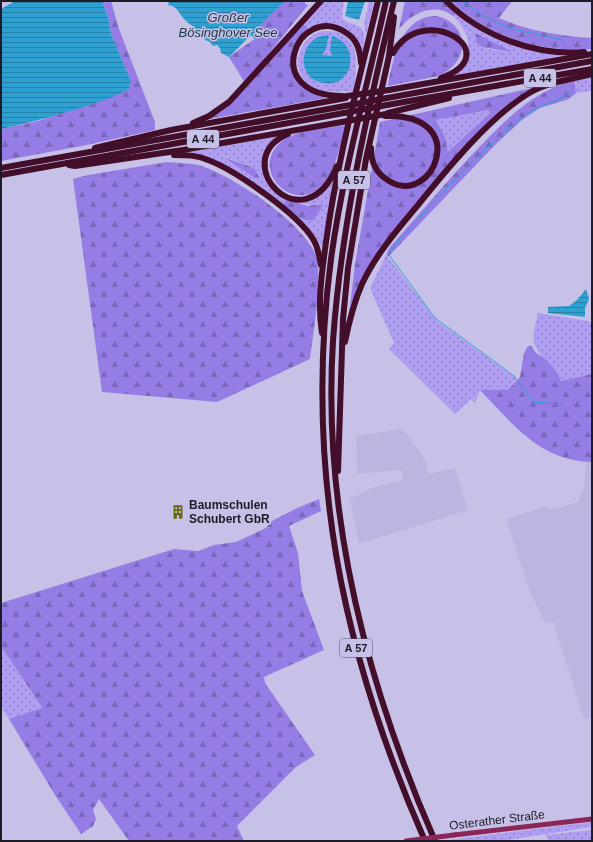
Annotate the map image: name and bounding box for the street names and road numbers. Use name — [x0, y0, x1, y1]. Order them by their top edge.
road number: A 44 — [524, 69, 556, 87]
road number: A 44 — [187, 130, 219, 148]
road number: A 57 — [338, 171, 370, 189]
road number: A 57 — [340, 639, 372, 657]
street label: Osterather Straße — [448, 807, 546, 833]

